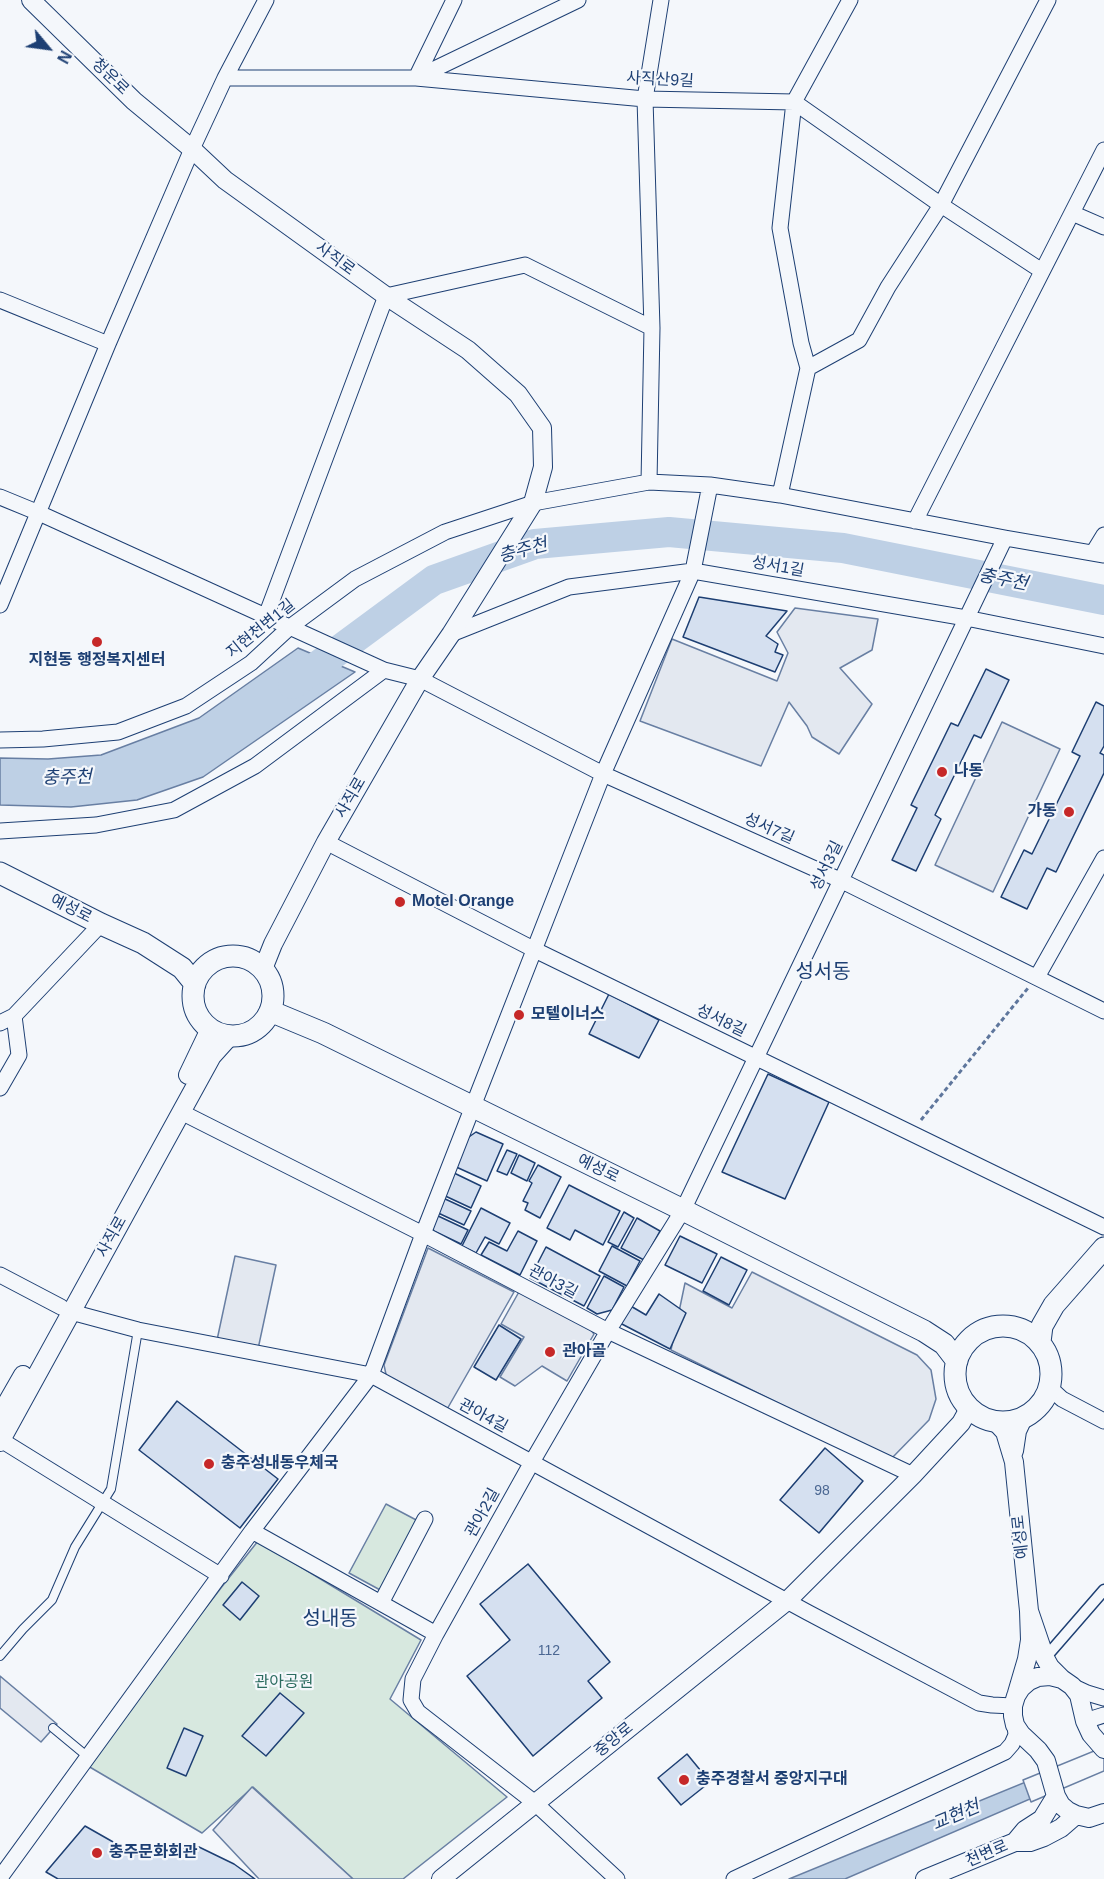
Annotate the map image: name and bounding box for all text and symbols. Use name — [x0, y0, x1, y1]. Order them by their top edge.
north arrow — [18, 18, 78, 78]
text: N — [54, 48, 74, 66]
street label: 청운로 — [87, 55, 133, 99]
street label: 사직산9길 — [626, 69, 694, 91]
street label: 사직로 — [311, 238, 359, 280]
water label: 충주천 — [496, 534, 550, 568]
street label: 성서1길 — [750, 553, 806, 581]
water label: 충주천 — [977, 565, 1029, 595]
street label: 지현천변1길 — [223, 596, 299, 662]
marker: 지현동 행정복지센터 — [90, 635, 104, 649]
place label: 지현동 행정복지센터 — [29, 651, 165, 671]
place label: 나동 — [954, 762, 983, 782]
marker: 나동 — [935, 765, 949, 779]
water label: 충주천 — [42, 767, 92, 789]
street label: 사직로 — [332, 774, 370, 822]
place label: 가동 — [1028, 802, 1057, 822]
marker: 가동 — [1062, 805, 1076, 819]
street label: 성서7길 — [741, 809, 797, 849]
street label: 성서3길 — [807, 838, 847, 894]
street label: 예성로 — [47, 890, 95, 928]
place label: Motel Orange — [412, 892, 514, 912]
marker: Motel Orange — [393, 895, 407, 909]
district label: 성서동 — [795, 960, 851, 984]
street label: 성서8길 — [693, 1001, 749, 1041]
place label: 모텔이너스 — [531, 1005, 605, 1025]
marker: 모텔이너스 — [512, 1008, 526, 1022]
street label: 예성로 — [574, 1151, 622, 1187]
street label: 사직로 — [93, 1213, 131, 1261]
street label: 관아3길 — [525, 1261, 581, 1303]
place label: 관아골 — [562, 1342, 606, 1362]
marker: 관아골 — [543, 1345, 557, 1359]
street label: 관아4길 — [455, 1395, 511, 1437]
place label: 충주성내동우체국 — [221, 1454, 339, 1474]
marker: 충주성내동우체국 — [202, 1457, 216, 1471]
house number: 98 — [814, 1483, 830, 1499]
street label: 관아2길 — [462, 1485, 504, 1541]
street label: 예성로 — [1009, 1514, 1033, 1560]
district label: 성내동 — [302, 1607, 358, 1631]
house number: 112 — [538, 1643, 560, 1659]
park label: 관아공원 — [255, 1673, 313, 1693]
street label: 중앙로 — [591, 1719, 637, 1761]
place label: 충주경찰서 중앙지구대 — [696, 1770, 848, 1790]
marker: 충주경찰서 중앙지구대 — [677, 1773, 691, 1787]
water label: 교현천 — [929, 1796, 983, 1836]
street label: 천변로 — [963, 1837, 1011, 1871]
place label: 충주문화회관 — [109, 1843, 197, 1863]
marker: 충주문화회관 — [90, 1846, 104, 1860]

